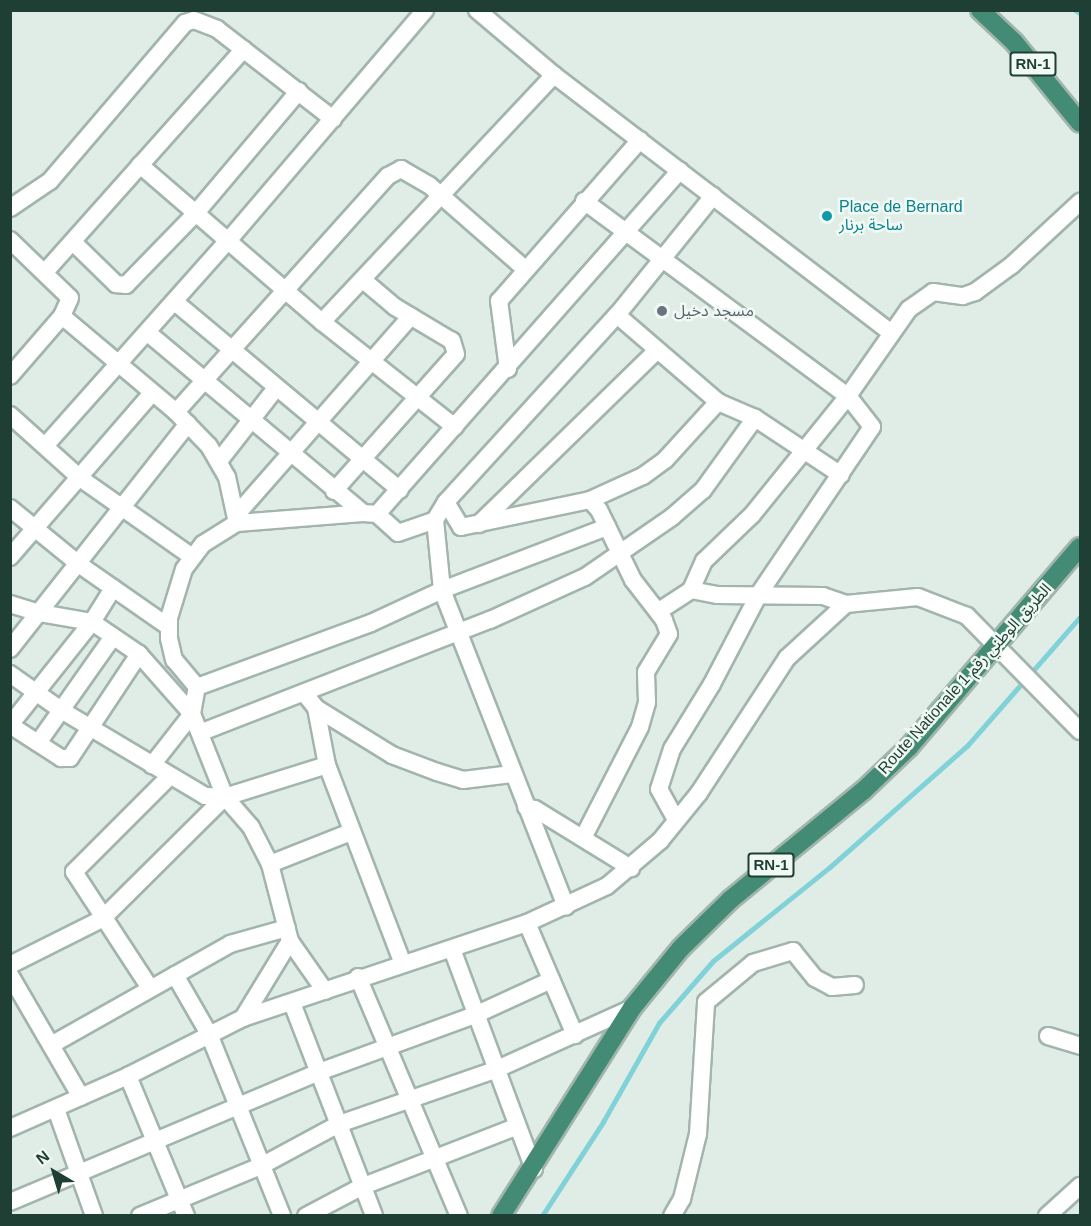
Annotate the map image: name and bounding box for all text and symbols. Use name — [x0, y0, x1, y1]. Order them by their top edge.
road number: RN-1 — [1009, 52, 1057, 76]
place label: Place de Bernard ساحة برنار — [839, 197, 963, 235]
marker: Place de Bernard ساحة برنار — [820, 209, 834, 223]
place label: مسجد دخيل — [674, 301, 754, 321]
marker: مسجد دخيل — [655, 304, 669, 318]
street label: Route Nationale الطريق الوطني رقم 1 — [874, 580, 1056, 778]
road number: RN-1 — [747, 853, 795, 877]
north arrow — [24, 1142, 84, 1202]
text: N — [33, 1147, 52, 1168]

